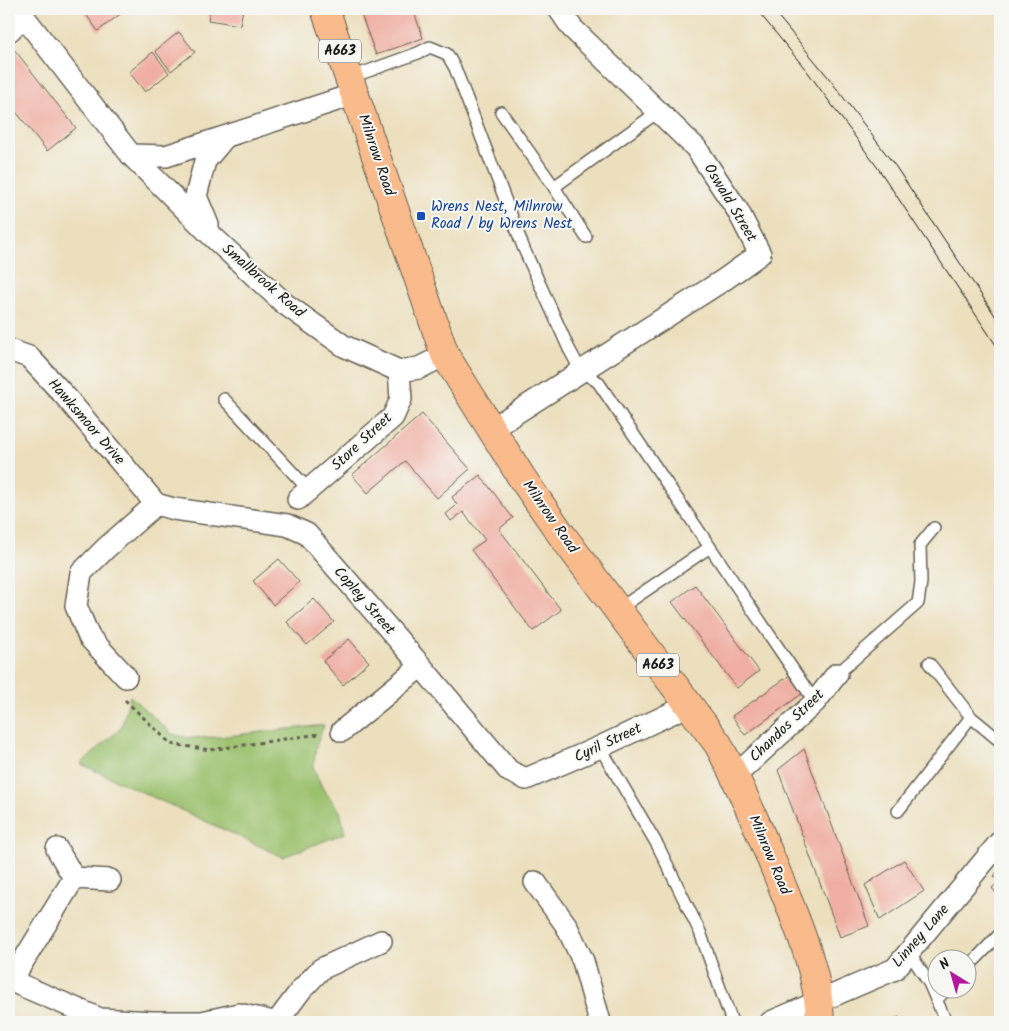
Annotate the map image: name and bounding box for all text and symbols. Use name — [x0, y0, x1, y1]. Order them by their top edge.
road number: A663 — [319, 40, 361, 62]
street label: Milnrow Road — [351, 111, 401, 200]
street label: Oswald Street — [697, 159, 763, 247]
place label: Wrens Nest, Milnrow Road / by Wrens Nest — [431, 195, 572, 236]
marker: Wrens Nest, Milnrow Road / by Wrens Nest — [415, 210, 427, 222]
street label: Smallbrook Road — [216, 238, 310, 324]
street label: Hawksmoor Drive — [41, 373, 131, 471]
street label: Store Street — [326, 407, 398, 477]
street label: Milnrow Road — [516, 475, 585, 559]
street label: Copley Street — [327, 561, 401, 641]
road number: A663 — [637, 654, 679, 676]
street label: Chandos Street — [744, 684, 830, 768]
street label: Cyril Street — [570, 717, 646, 769]
street label: Milnrow Road — [741, 811, 797, 899]
street label: Linney Lane — [887, 899, 956, 973]
north arrow — [926, 948, 976, 998]
text: N — [935, 953, 955, 976]

